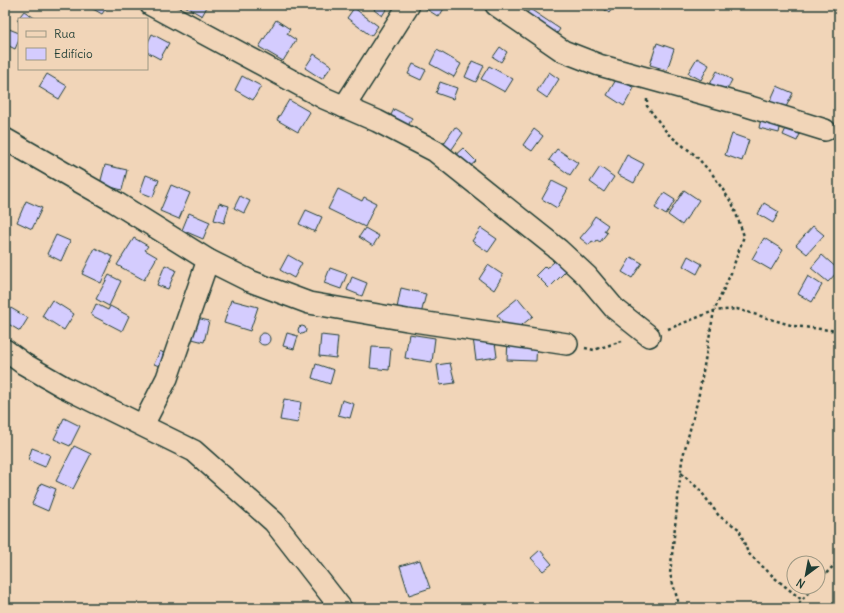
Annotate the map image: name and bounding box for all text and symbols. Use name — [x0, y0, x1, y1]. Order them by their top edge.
legend — [18, 18, 148, 70]
text: Rua — [54, 26, 76, 41]
text: Edifício — [54, 46, 93, 61]
north arrow — [786, 555, 826, 595]
text: N — [794, 576, 808, 591]

